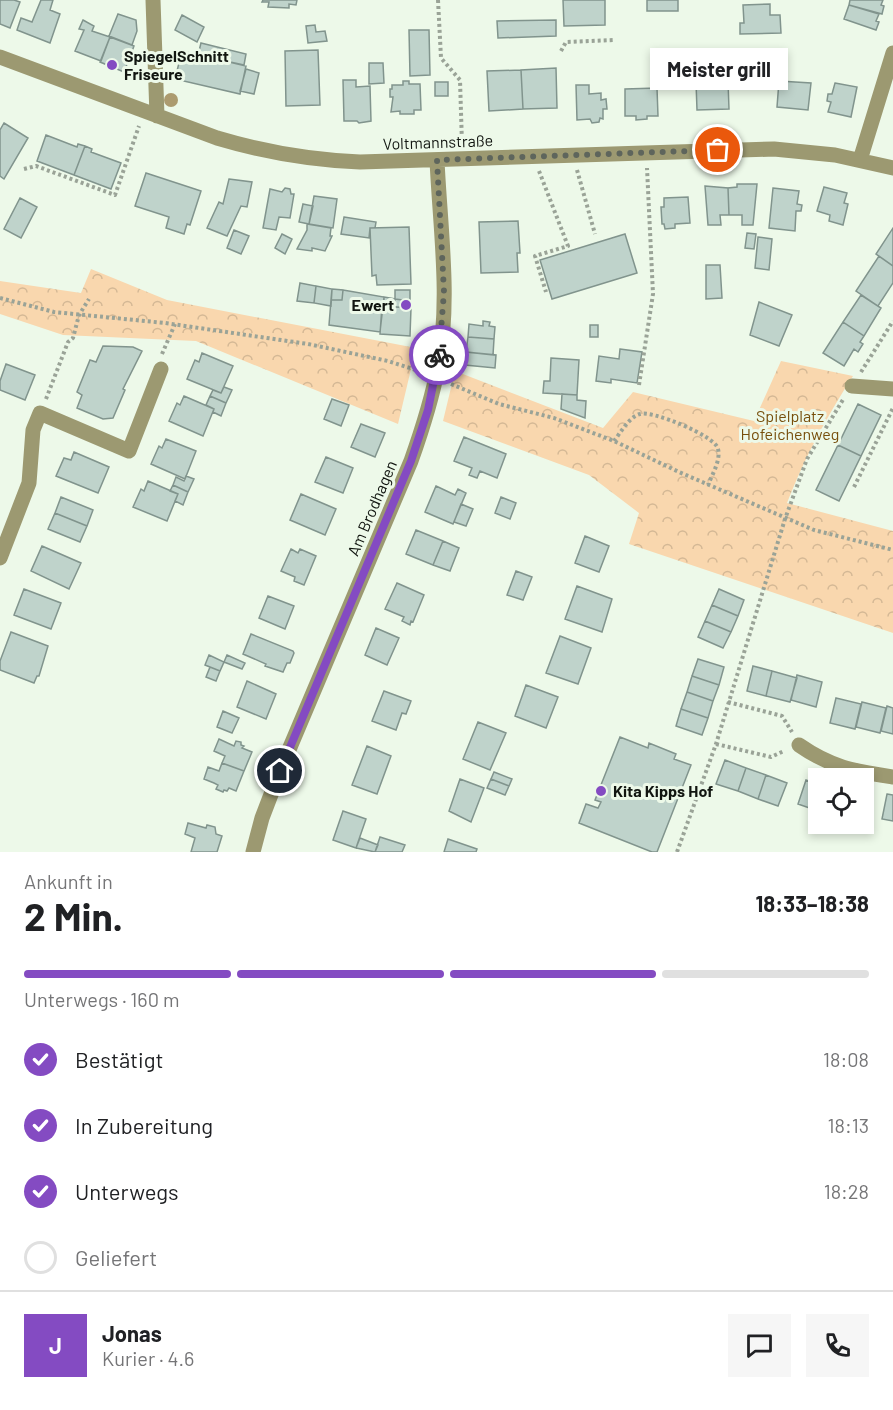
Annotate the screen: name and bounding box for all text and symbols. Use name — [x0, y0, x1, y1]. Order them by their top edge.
place label: SpiegelSchnitt Friseure — [124, 46, 229, 83]
callout: Meister grill — [649, 48, 787, 90]
text: Meister grill — [667, 57, 771, 81]
marker: SpiegelSchnitt Friseure — [105, 58, 119, 72]
pin — [692, 124, 743, 175]
street label: Voltmannstraße — [382, 130, 493, 153]
icon: bag — [701, 133, 734, 166]
place label: Ewert — [352, 295, 394, 314]
marker: Ewert — [399, 298, 413, 312]
courier — [409, 325, 469, 385]
icon: bike — [423, 339, 456, 372]
park label: Spielplatz Hofeichenweg — [741, 406, 839, 443]
street label: Am Brodhagen — [343, 457, 400, 558]
pin — [254, 745, 305, 796]
icon: home — [263, 754, 296, 787]
map controls — [808, 768, 874, 834]
button: locate — [808, 768, 874, 834]
place label: Kita Kipps Hof — [613, 781, 713, 800]
marker: Kita Kipps Hof — [594, 784, 608, 798]
text: Ankunft in — [24, 869, 113, 893]
text: 18:33–18:38 — [756, 890, 869, 916]
text: 2 Min. — [24, 892, 123, 939]
text: Unterwegs · 160 m — [24, 987, 179, 1011]
icon: check — [24, 1043, 57, 1076]
text: Bestätigt — [75, 1046, 164, 1072]
text: 18:08 — [823, 1047, 869, 1071]
icon: check — [24, 1109, 57, 1142]
text: In Zubereitung — [75, 1112, 213, 1138]
text: 18:13 — [828, 1113, 869, 1137]
icon: check — [24, 1175, 57, 1208]
text: Unterwegs — [75, 1178, 179, 1204]
text: 18:28 — [824, 1179, 869, 1203]
text: Geliefert — [75, 1244, 157, 1270]
button: chat — [728, 1314, 791, 1377]
button: phone — [806, 1314, 869, 1377]
text: Jonas — [102, 1320, 162, 1346]
text: J — [49, 1332, 62, 1358]
text: Kurier · 4.6 — [102, 1346, 194, 1370]

